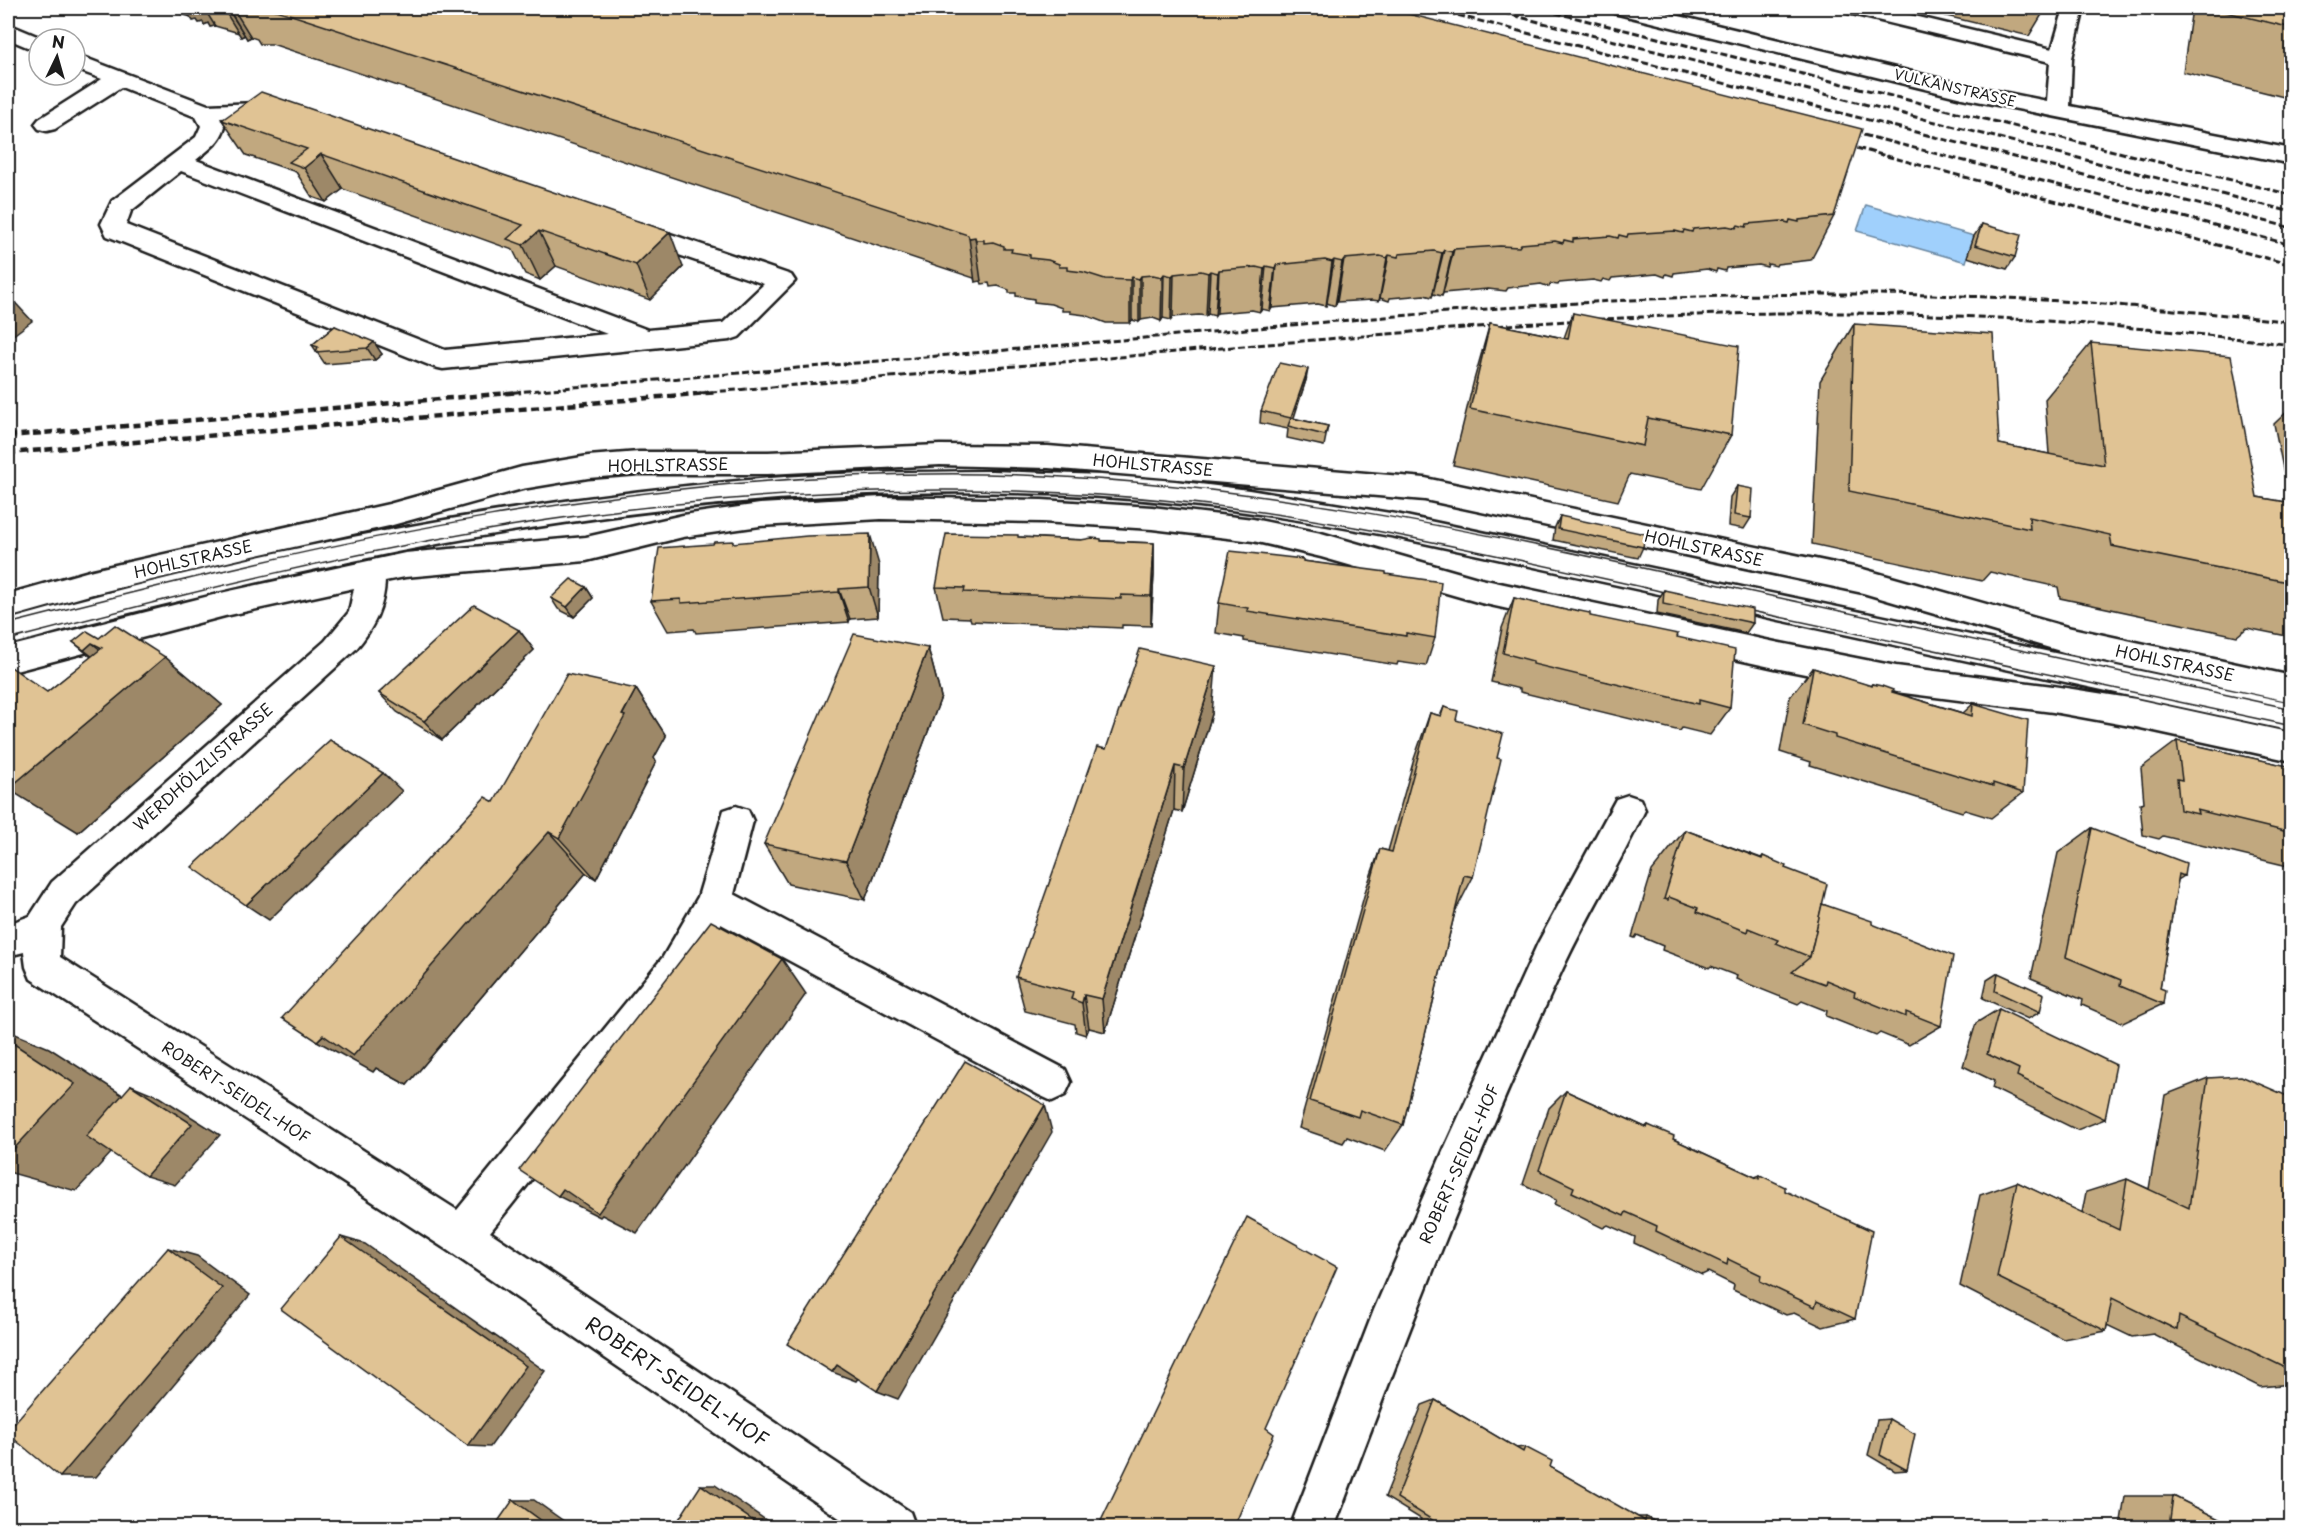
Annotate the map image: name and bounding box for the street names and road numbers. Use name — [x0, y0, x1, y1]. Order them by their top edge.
street label: VULKANSTRASSE — [1892, 63, 2018, 112]
street label: HOHLSTRASSE — [1092, 447, 1214, 481]
street label: HOHLSTRASSE — [607, 451, 729, 477]
street label: HOHLSTRASSE — [1643, 523, 1766, 571]
street label: HOHLSTRASSE — [131, 533, 254, 583]
street label: HOHLSTRASSE — [2114, 638, 2237, 686]
street label: WERDHÖLZLISTRASSE — [127, 697, 278, 836]
street label: ROBERT-SEIDEL-HOF — [158, 1034, 315, 1148]
street label: ROBERT-SEIDEL-HOF — [1412, 1080, 1504, 1247]
street label: ROBERT-SEIDEL-HOF — [580, 1309, 775, 1454]

